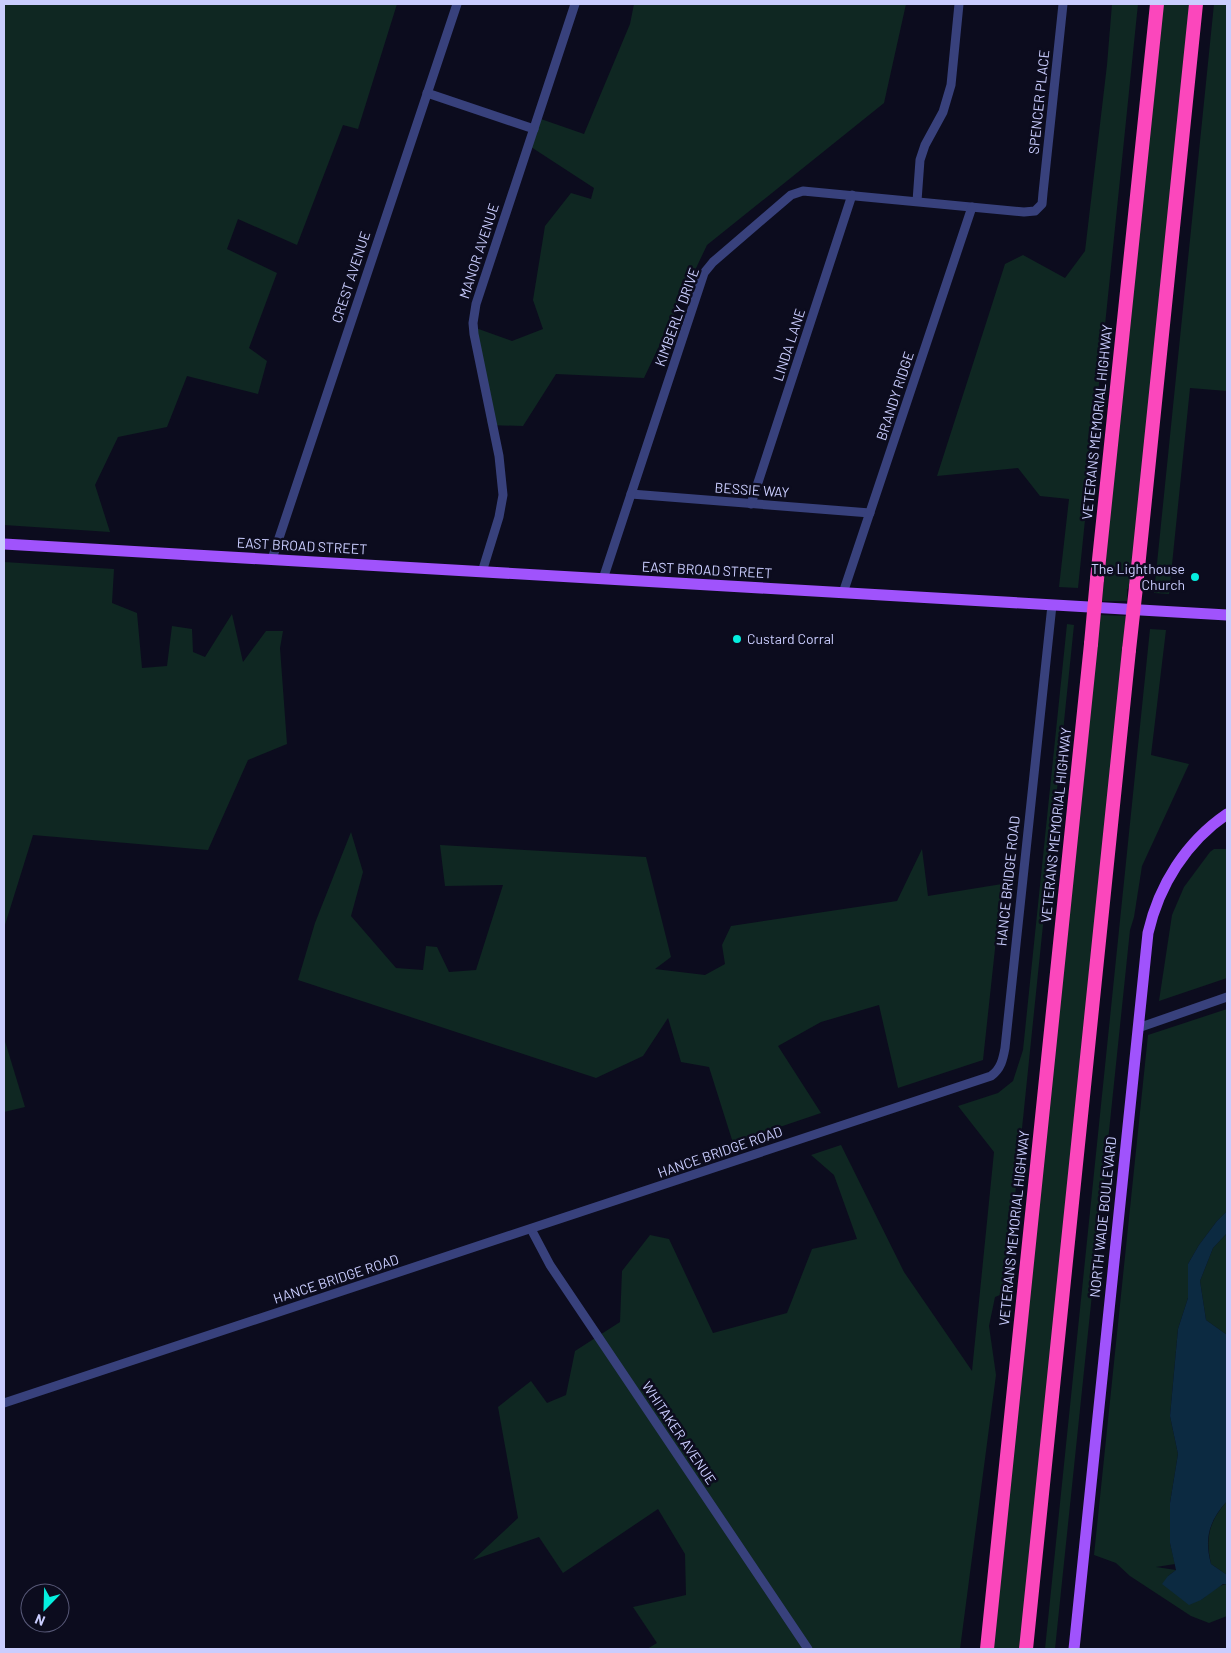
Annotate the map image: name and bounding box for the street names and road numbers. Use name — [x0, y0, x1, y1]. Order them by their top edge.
street label: SPENCER PLACE — [1025, 49, 1052, 155]
street label: MANOR AVENUE — [455, 201, 502, 301]
street label: CREST AVENUE — [328, 229, 373, 325]
street label: KIMBERLY DRIVE — [651, 265, 702, 368]
street label: LINDA LANE — [769, 306, 808, 383]
street label: VETERANS MEMORIAL HIGHWAY — [1078, 323, 1115, 521]
street label: BRANDY RIDGE — [872, 349, 917, 443]
street label: BESSIE WAY — [714, 478, 790, 501]
street label: EAST BROAD STREET — [236, 534, 368, 557]
street label: EAST BROAD STREET — [641, 558, 773, 581]
street label: VETERANS MEMORIAL HIGHWAY — [1037, 726, 1074, 924]
street label: HANCE BRIDGE ROAD — [992, 815, 1023, 947]
street label: HANCE BRIDGE ROAD — [655, 1122, 784, 1181]
street label: VETERANS MEMORIAL HIGHWAY — [995, 1129, 1032, 1327]
street label: NORTH WADE BOULEVARD — [1086, 1136, 1119, 1298]
street label: HANCE BRIDGE ROAD — [271, 1250, 401, 1307]
street label: WHITAKER AVENUE — [639, 1378, 720, 1487]

